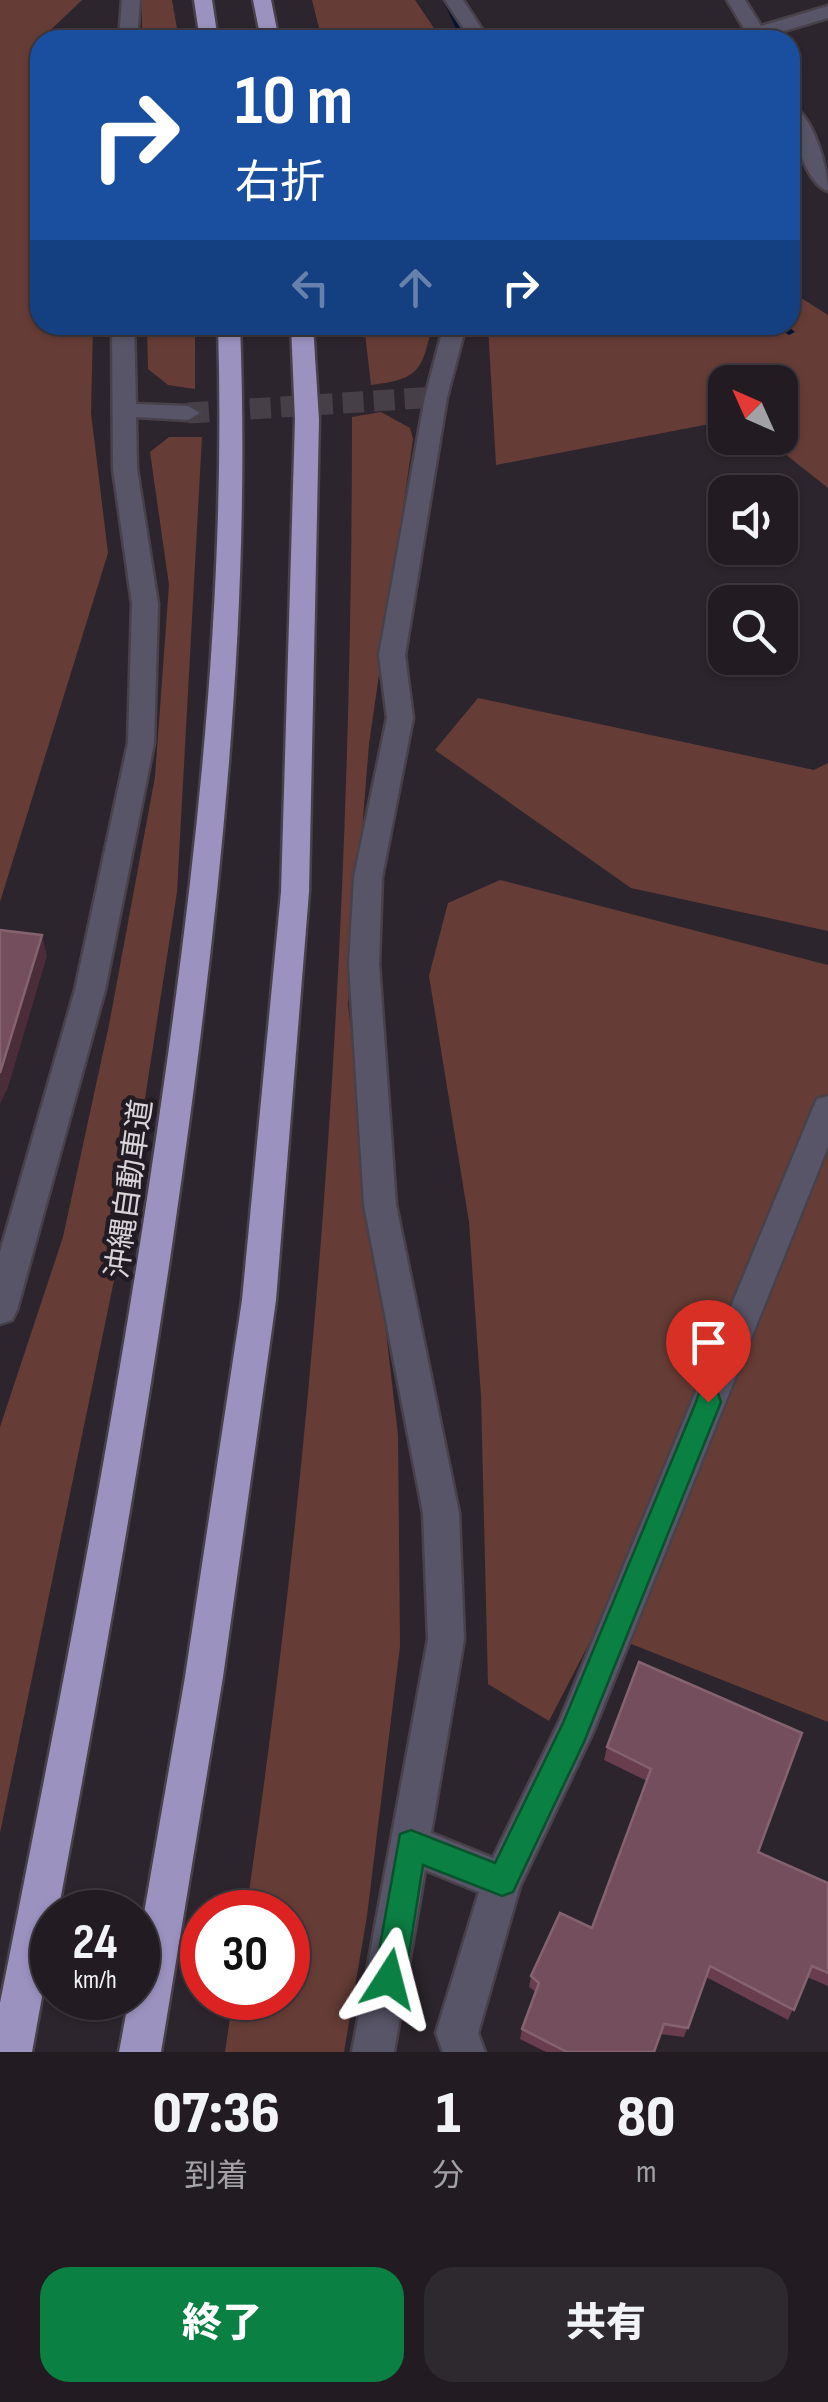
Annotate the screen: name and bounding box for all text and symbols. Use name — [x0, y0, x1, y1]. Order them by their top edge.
text: 10 m — [235, 60, 353, 144]
icon: right — [70, 70, 200, 200]
text: 右折 — [235, 156, 325, 211]
icon: left — [283, 260, 338, 315]
icon: ahead — [388, 260, 443, 315]
icon: right — [493, 260, 548, 315]
north arrow — [708, 365, 798, 455]
map controls — [708, 365, 798, 675]
button: sound — [708, 475, 798, 565]
button: search — [708, 585, 798, 675]
street label: 沖縄自動車道 — [100, 1097, 160, 1281]
pin — [666, 1300, 751, 1403]
icon: arrive — [681, 1315, 736, 1370]
speed limit sign: 30 — [180, 1890, 310, 2020]
text: 24 — [73, 1913, 117, 1973]
position arrow — [337, 1927, 441, 2031]
text: km/h — [73, 1965, 117, 1996]
text: 07:36 — [152, 2078, 280, 2150]
text: 1 — [436, 2078, 461, 2150]
text: 80 — [617, 2082, 676, 2154]
text: m — [636, 2153, 656, 2192]
text: 到着 — [184, 2157, 248, 2196]
text: 分 — [432, 2157, 464, 2196]
button: 終了 — [40, 2267, 404, 2382]
button: 共有 — [424, 2267, 788, 2382]

